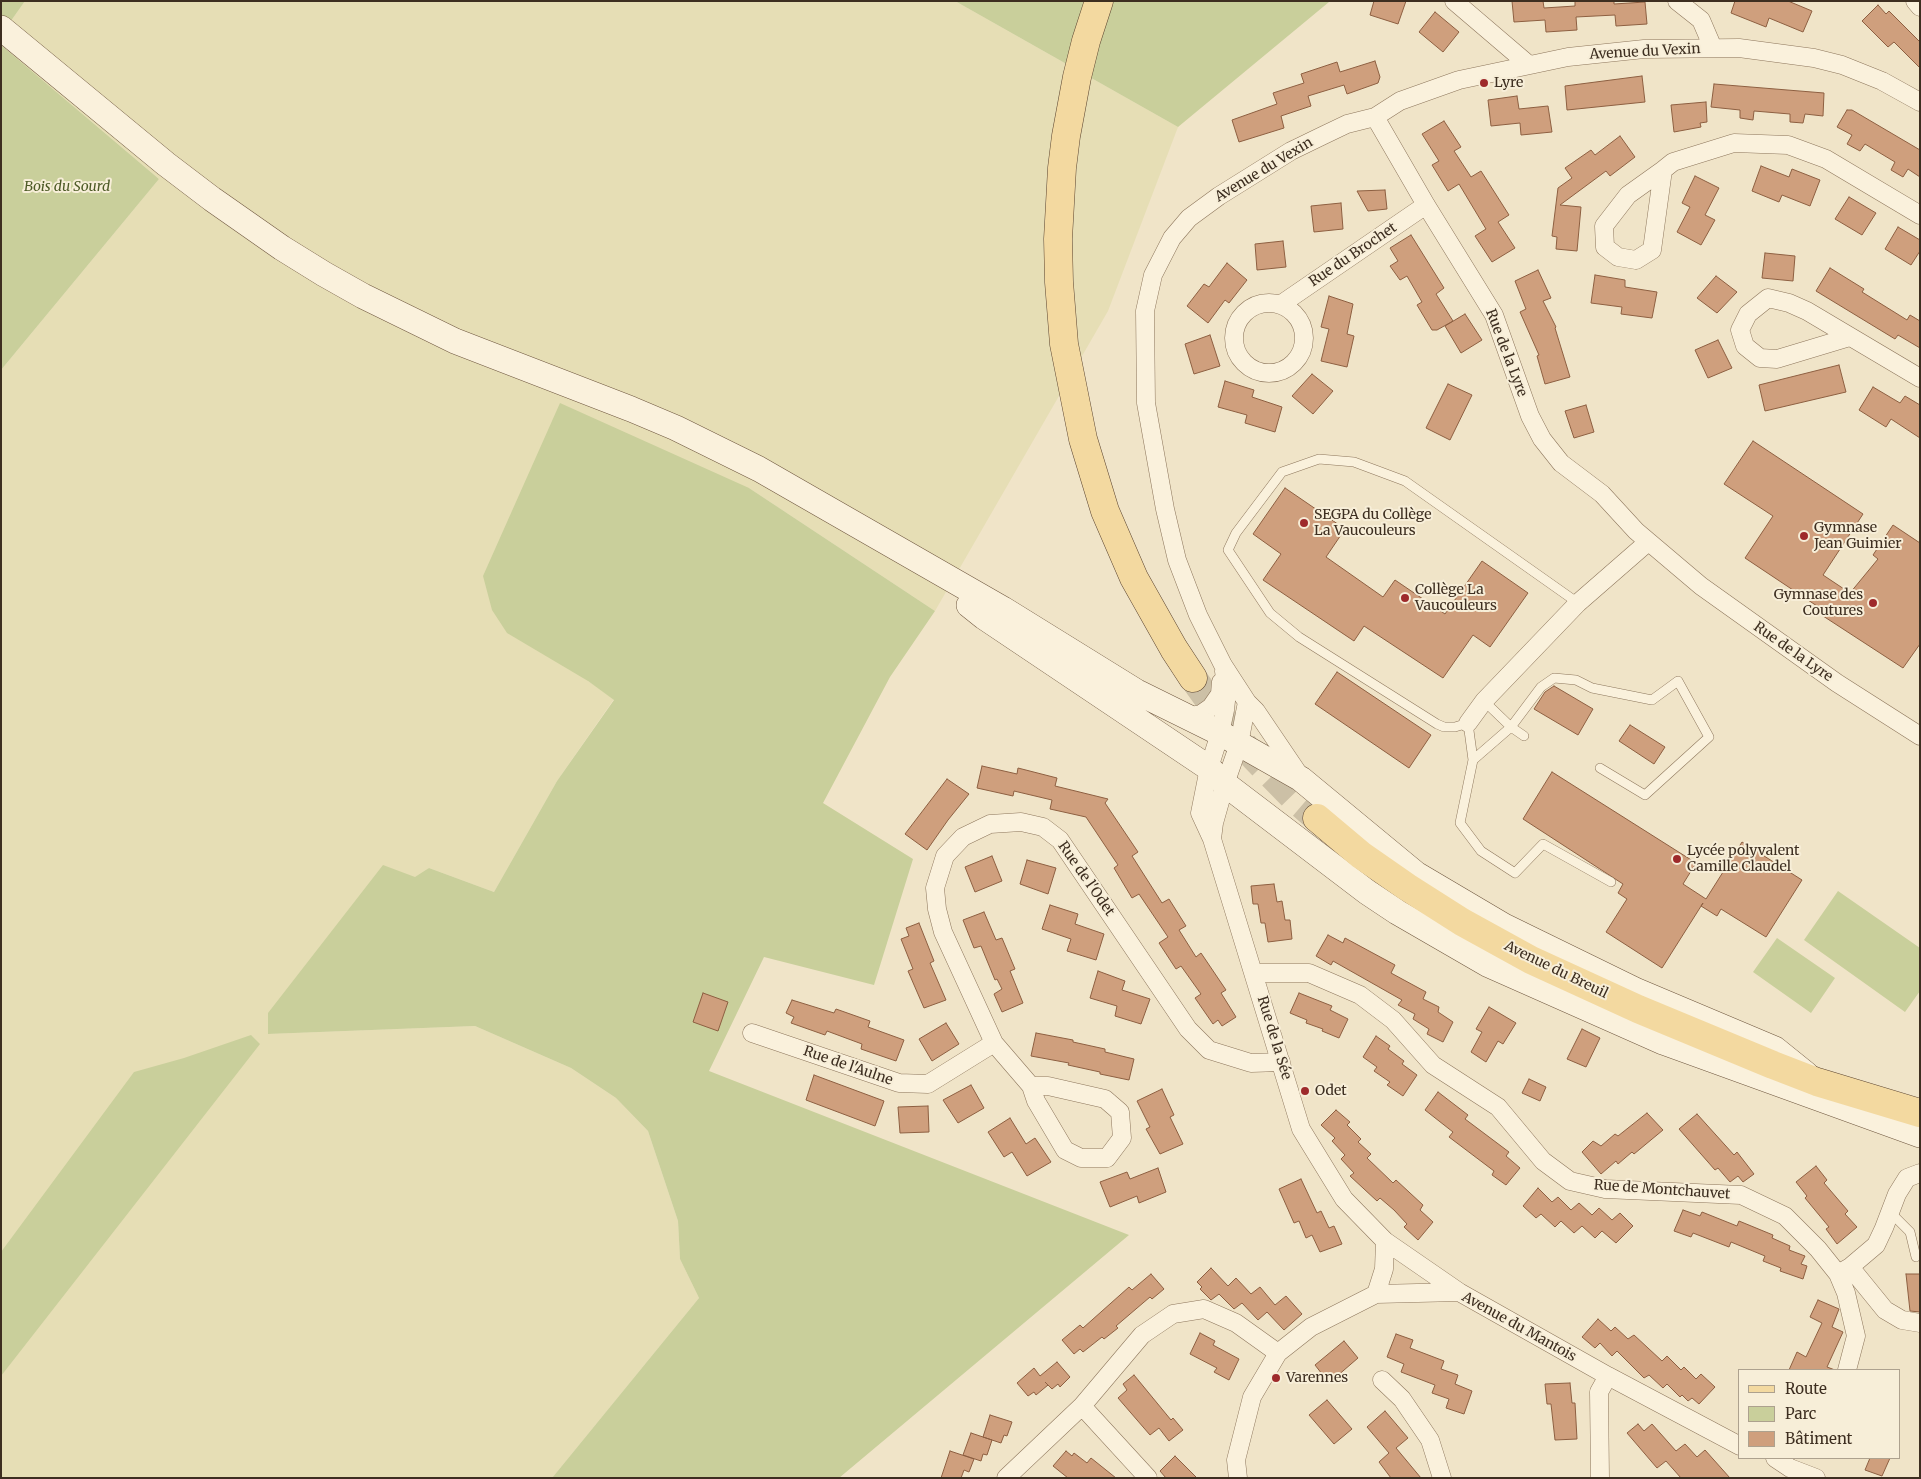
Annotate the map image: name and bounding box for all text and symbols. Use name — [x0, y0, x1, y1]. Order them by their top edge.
street label: Avenue du Vexin — [1589, 41, 1701, 63]
place label: Lyre — [1494, 75, 1523, 91]
marker: Lyre — [1478, 77, 1490, 89]
street label: Avenue du Vexin — [1212, 134, 1316, 206]
park label: Bois du Sourd — [24, 179, 110, 195]
street label: Rue du Brochet — [1306, 219, 1400, 291]
street label: Rue de la Lyre — [1482, 307, 1530, 399]
place label: SEGPA du Collège La Vaucouleurs — [1314, 507, 1431, 540]
marker: SEGPA du Collège La Vaucouleurs — [1298, 517, 1310, 529]
place label: Gymnase Jean Guimier — [1814, 520, 1902, 552]
marker: Gymnase Jean Guimier — [1798, 530, 1810, 542]
place label: Collège La Vaucouleurs — [1415, 582, 1497, 614]
place label: Gymnase des Coutures — [1774, 587, 1863, 620]
marker: Collège La Vaucouleurs — [1399, 592, 1411, 604]
marker: Gymnase des Coutures — [1867, 597, 1879, 609]
street label: Rue de la Lyre — [1750, 619, 1836, 685]
street label: Rue de l'Odet — [1054, 838, 1118, 920]
place label: Lycée polyvalent Camille Claudel — [1687, 843, 1799, 876]
marker: Lycée polyvalent Camille Claudel — [1671, 853, 1683, 865]
street label: Avenue du Breuil — [1501, 938, 1611, 1002]
street label: Rue de la Sée — [1253, 994, 1295, 1082]
street label: Rue de l'Aulne — [801, 1043, 895, 1089]
place label: Odet — [1315, 1083, 1347, 1099]
marker: Odet — [1299, 1085, 1311, 1097]
street label: Rue de Montchauvet — [1593, 1177, 1731, 1203]
street label: Avenue du Mantois — [1459, 1289, 1579, 1365]
legend — [1738, 1369, 1901, 1459]
place label: Varennes — [1286, 1370, 1348, 1386]
marker: Varennes — [1270, 1372, 1282, 1384]
text: Route — [1785, 1379, 1827, 1398]
text: Parc — [1785, 1404, 1816, 1423]
text: Bâtiment — [1785, 1429, 1852, 1448]

